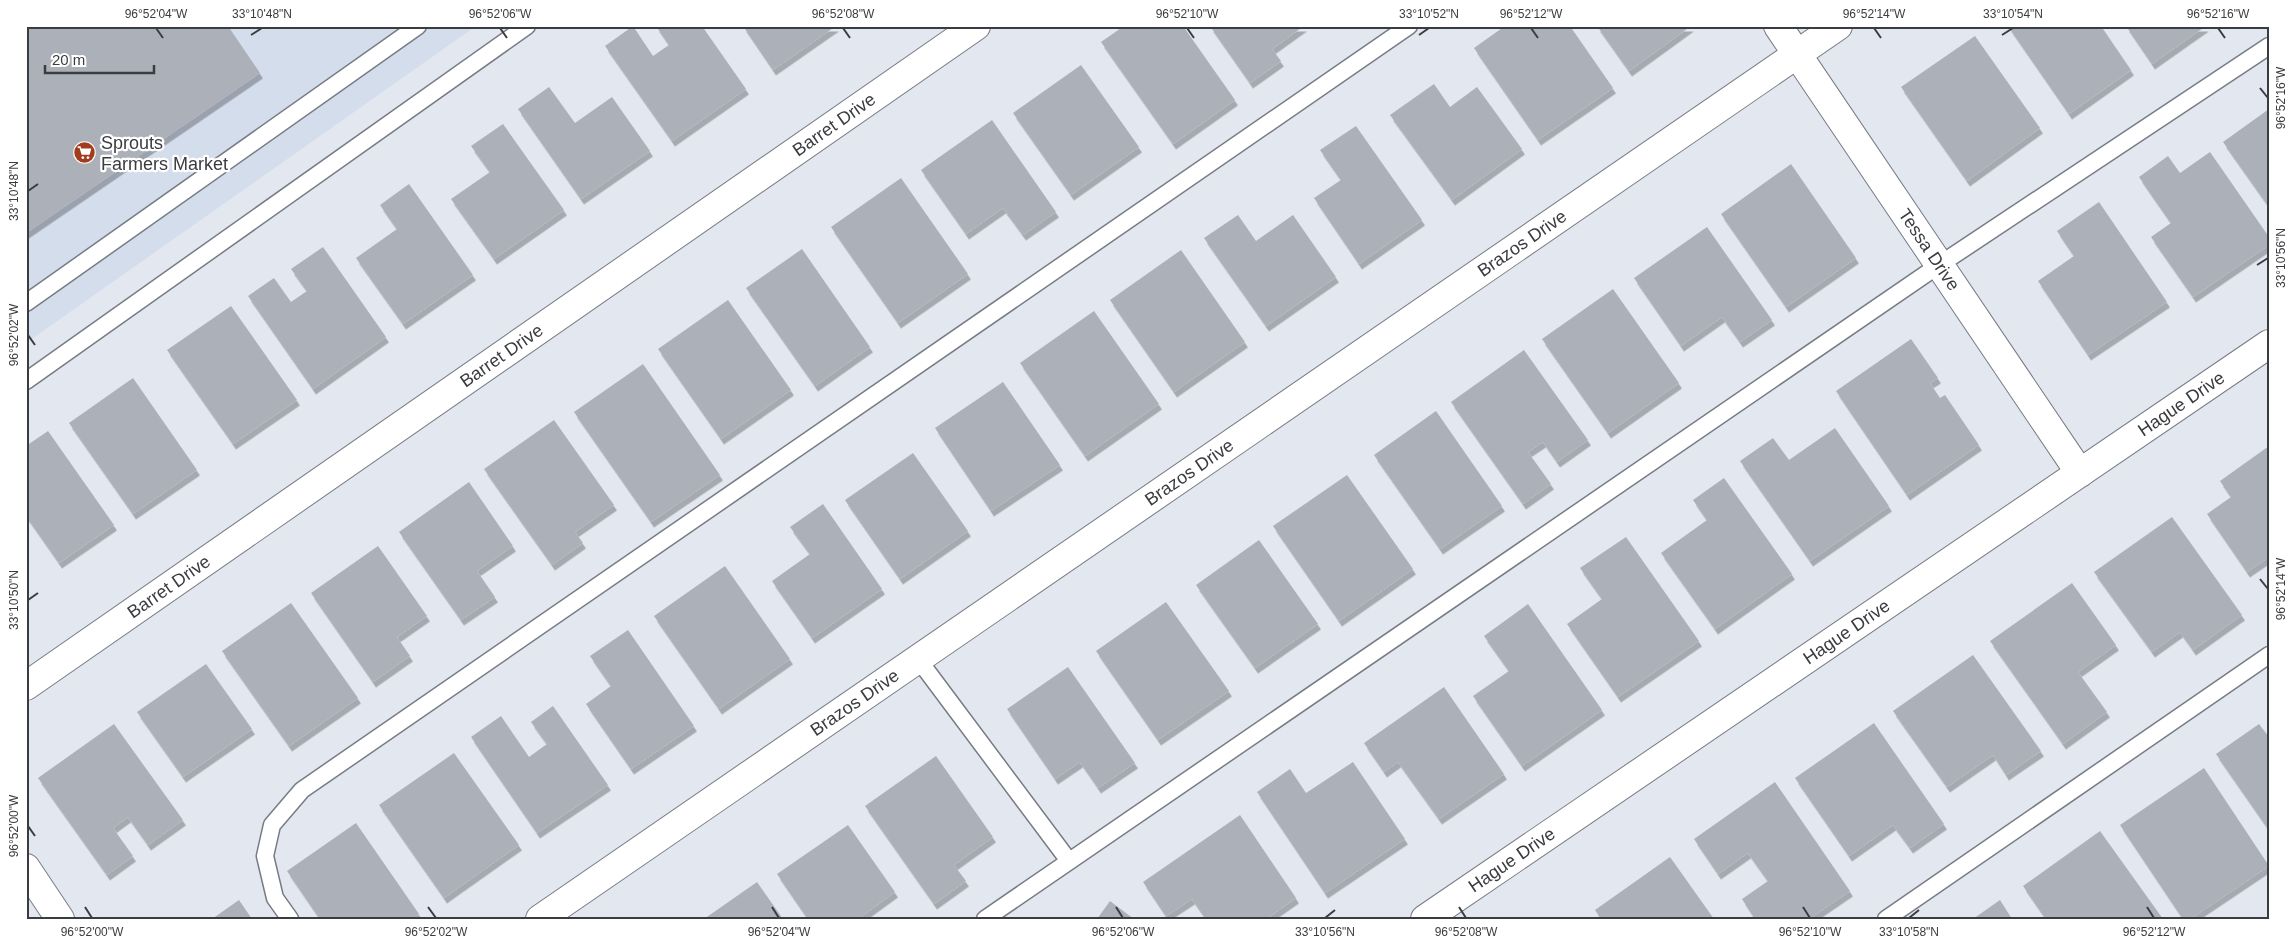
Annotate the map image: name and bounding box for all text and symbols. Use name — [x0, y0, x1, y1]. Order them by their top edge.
text: 96°52'04"W — [125, 7, 188, 21]
text: 33°10'48"N — [232, 7, 292, 21]
text: 96°52'06"W — [469, 7, 532, 21]
text: 96°52'08"W — [812, 7, 875, 21]
text: 96°52'10"W — [1156, 7, 1219, 21]
text: 33°10'52"N — [1399, 7, 1459, 21]
text: 96°52'12"W — [1500, 7, 1563, 21]
text: 96°52'14"W — [1843, 7, 1906, 21]
text: 33°10'54"N — [1983, 7, 2043, 21]
text: 96°52'16"W — [2187, 7, 2250, 21]
scale bar — [45, 42, 154, 74]
text: 20 m — [52, 51, 85, 68]
text: 96°52'16"W — [2274, 66, 2288, 129]
street label: Barret Drive — [789, 89, 879, 160]
place label: Sprouts Farmers Market — [101, 133, 228, 174]
supermarket icon: Sprouts Farmers Market — [73, 141, 97, 165]
text: 33°10'48"N — [7, 161, 21, 221]
street label: Tessa Drive — [1895, 205, 1964, 294]
street label: Brazos Drive — [1474, 206, 1570, 281]
text: 33°10'56"N — [2274, 228, 2288, 288]
text: 96°52'02"W — [7, 303, 21, 366]
street label: Barret Drive — [456, 320, 547, 391]
street label: Hague Drive — [2134, 367, 2228, 440]
street label: Brazos Drive — [1141, 435, 1237, 510]
street label: Barret Drive — [124, 551, 214, 622]
text: 96°52'14"W — [2274, 557, 2288, 620]
text: 33°10'50"N — [7, 570, 21, 630]
street label: Hague Drive — [1799, 595, 1893, 668]
street label: Brazos Drive — [807, 665, 903, 740]
text: 96°52'00"W — [7, 794, 21, 857]
street label: Hague Drive — [1465, 823, 1559, 896]
text: 96°52'00"W — [61, 925, 124, 939]
text: 96°52'02"W — [405, 925, 468, 939]
text: 96°52'04"W — [748, 925, 811, 939]
text: 96°52'06"W — [1092, 925, 1155, 939]
text: 33°10'56"N — [1295, 925, 1355, 939]
text: 96°52'08"W — [1435, 925, 1498, 939]
text: 96°52'10"W — [1779, 925, 1842, 939]
text: 33°10'58"N — [1879, 925, 1939, 939]
text: 96°52'12"W — [2123, 925, 2186, 939]

